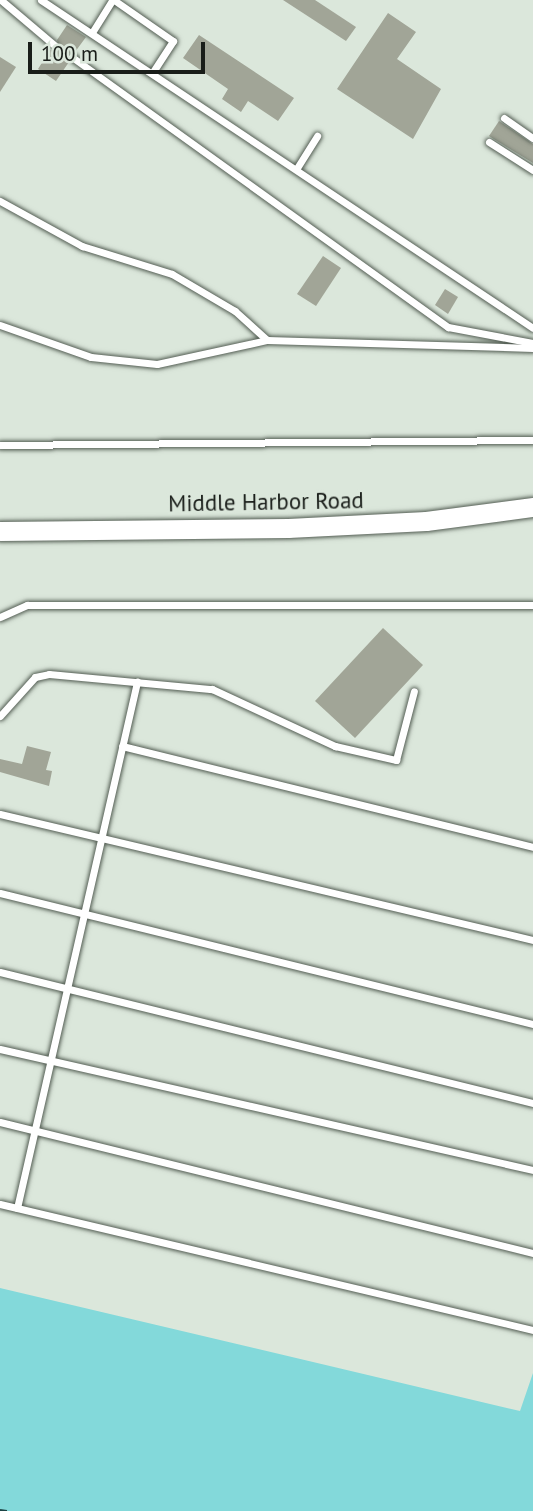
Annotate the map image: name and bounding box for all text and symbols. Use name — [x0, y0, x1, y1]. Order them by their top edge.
scale bar — [32, 28, 208, 72]
text: 100 m — [41, 40, 98, 67]
street label: Middle Harbor Road — [168, 486, 364, 518]

